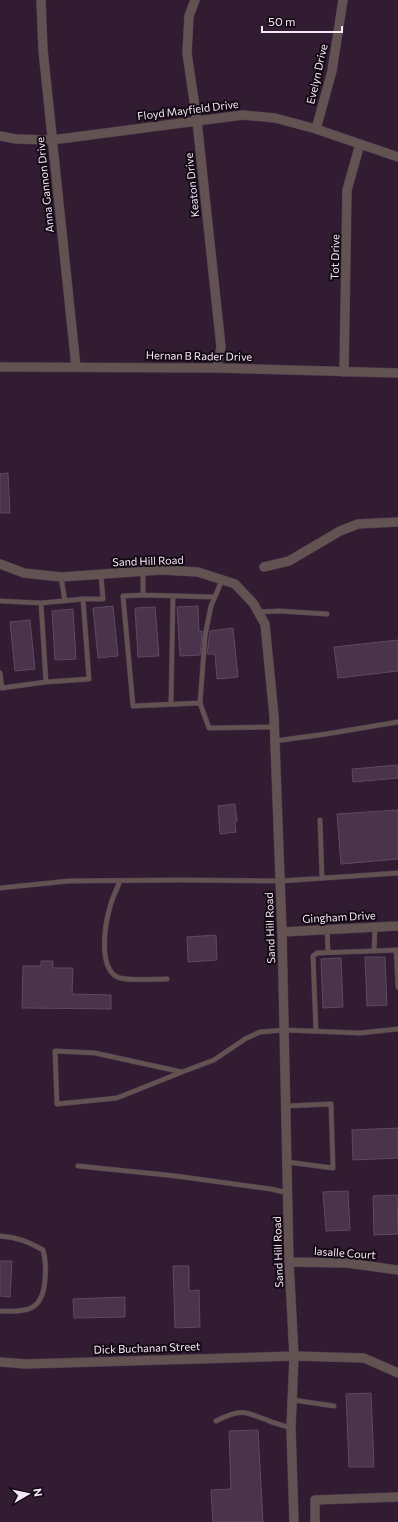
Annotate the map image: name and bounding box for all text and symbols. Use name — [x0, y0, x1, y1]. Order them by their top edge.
scale bar — [262, 8, 342, 34]
text: 50 m — [268, 14, 296, 28]
street label: Evelyn Drive — [303, 42, 330, 105]
street label: Floyd Mayfield Drive — [137, 97, 240, 122]
street label: Anna Gannon Drive — [33, 136, 56, 233]
street label: Keaton Drive — [182, 152, 201, 218]
street label: Tot Drive — [328, 234, 341, 280]
street label: Hernan B Rader Drive — [146, 348, 253, 363]
street label: Sand Hill Road — [112, 553, 184, 568]
street label: Sand Hill Road — [262, 892, 277, 964]
street label: Gingham Drive — [302, 908, 376, 925]
street label: Sand Hill Road — [270, 1216, 285, 1288]
street label: lasalle Court — [314, 1244, 377, 1261]
street label: Dick Buchanan Street — [93, 1339, 201, 1356]
north arrow — [8, 1474, 48, 1514]
text: N — [31, 1487, 45, 1497]

